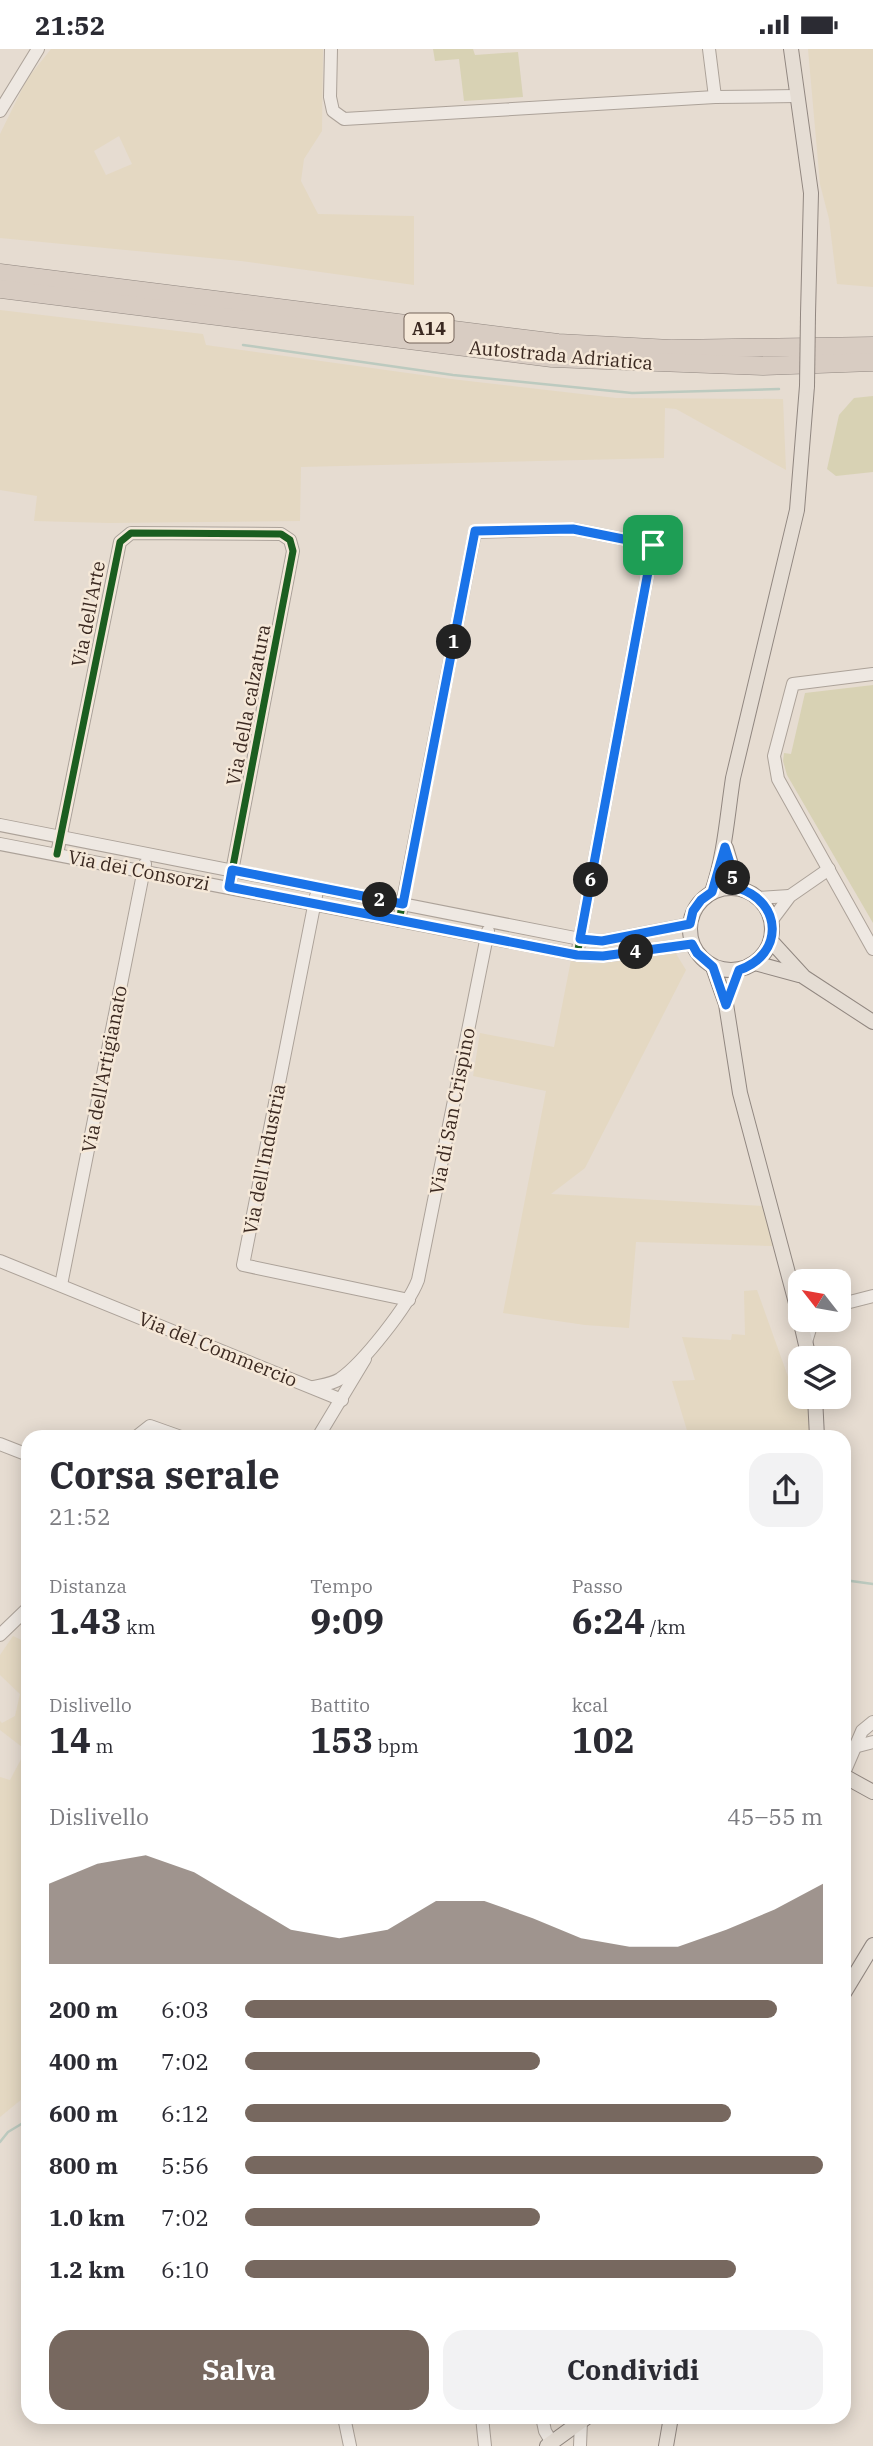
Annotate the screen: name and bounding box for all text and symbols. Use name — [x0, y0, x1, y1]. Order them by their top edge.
text: 21:52 — [35, 8, 105, 42]
road number: A14 — [404, 313, 453, 342]
street label: Autostrada Adriatica — [468, 335, 654, 375]
pin — [623, 515, 683, 575]
icon: arrive — [634, 526, 672, 564]
street label: Via dell'Arte — [66, 559, 110, 669]
street label: Via della calzatura — [221, 622, 275, 788]
pin: 1 — [436, 625, 472, 659]
text: 1 — [448, 629, 459, 653]
street label: Via dei Consorzi — [66, 844, 212, 896]
pin: 5 — [716, 861, 750, 895]
pin: 6 — [574, 863, 608, 897]
text: 5 — [727, 865, 738, 889]
text: 6 — [585, 867, 596, 891]
pin: 2 — [362, 883, 398, 917]
text: 2 — [374, 887, 385, 911]
pin: 4 — [618, 935, 654, 969]
text: 4 — [630, 939, 641, 963]
street label: Via dell'Artigianato — [76, 983, 132, 1155]
street label: Via di San Crispino — [424, 1026, 480, 1196]
street label: Via dell'Industria — [238, 1081, 290, 1237]
north arrow — [788, 1269, 850, 1332]
map controls — [788, 1269, 851, 1409]
street label: Via del Commercio — [135, 1306, 301, 1392]
button: layers — [788, 1346, 851, 1409]
text: Corsa serale — [49, 1450, 280, 1499]
button: share — [749, 1453, 823, 1527]
text: 21:52 — [49, 1501, 111, 1531]
text: Distanza — [49, 1574, 127, 1598]
text: Tempo — [310, 1574, 373, 1598]
text: Passo — [572, 1574, 623, 1598]
text: 1.43 — [49, 1598, 122, 1644]
text: 9:09 — [310, 1598, 384, 1644]
text: 6:24 — [572, 1598, 645, 1644]
text: km — [122, 1615, 156, 1639]
text: /km — [645, 1615, 686, 1639]
text: Dislivello — [49, 1693, 132, 1717]
text: Battito — [310, 1693, 370, 1717]
text: kcal — [572, 1693, 608, 1717]
text: 14 — [49, 1717, 91, 1763]
text: 153 — [310, 1717, 373, 1763]
text: 102 — [572, 1717, 635, 1763]
text: m — [91, 1734, 114, 1758]
text: bpm — [373, 1734, 419, 1758]
text: Dislivello — [49, 1801, 149, 1831]
text: 45–55 m — [727, 1801, 823, 1831]
text: 200 m — [49, 1994, 118, 2024]
text: 6:03 — [161, 1994, 209, 2024]
text: 400 m — [49, 2046, 118, 2076]
text: 7:02 — [161, 2046, 209, 2076]
text: 600 m — [49, 2098, 118, 2128]
text: 6:12 — [161, 2098, 209, 2128]
text: 800 m — [49, 2150, 118, 2180]
text: 5:56 — [161, 2150, 209, 2180]
text: 1.0 km — [49, 2202, 125, 2232]
text: 7:02 — [161, 2202, 209, 2232]
text: 1.2 km — [49, 2254, 125, 2284]
text: 6:10 — [161, 2254, 209, 2284]
button: Salva — [49, 2330, 429, 2410]
button: Condividi — [443, 2330, 823, 2410]

